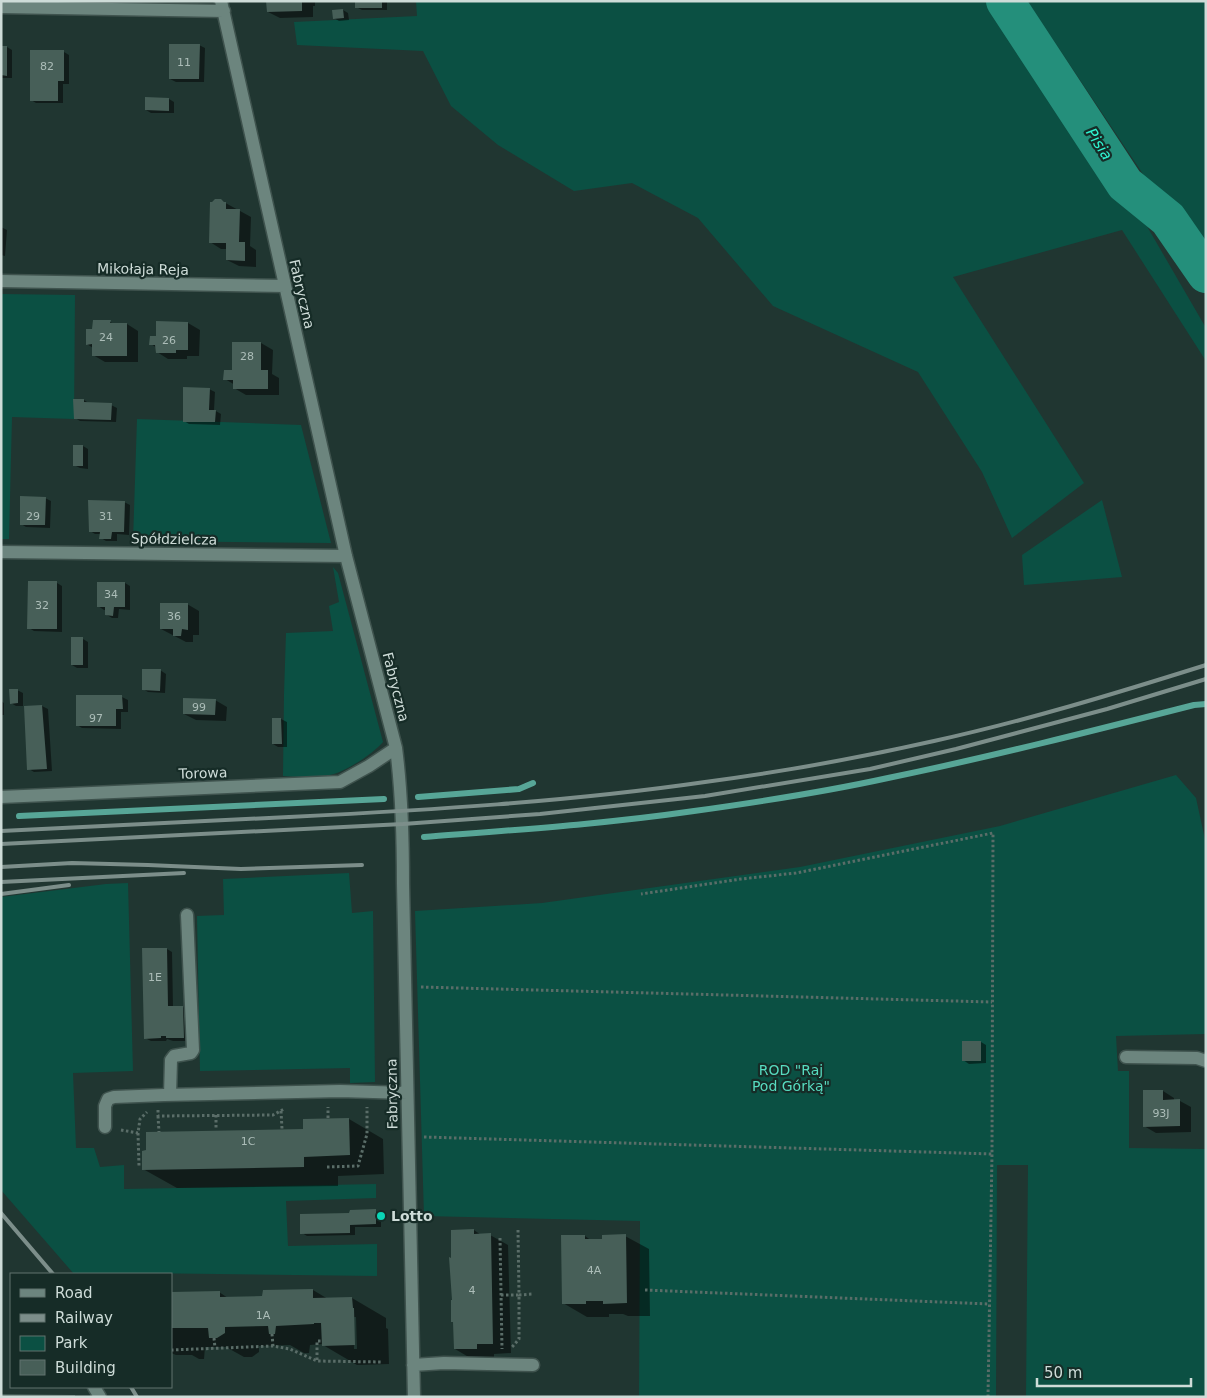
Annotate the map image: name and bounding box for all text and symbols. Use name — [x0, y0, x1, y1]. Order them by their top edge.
house number: 11 — [177, 56, 191, 69]
house number: 82 — [40, 60, 54, 73]
water label: Pisia — [1082, 125, 1116, 163]
street label: Fabryczna — [286, 258, 318, 330]
street label: Mikołaja Reja — [97, 260, 189, 278]
house number: 24 — [99, 331, 113, 344]
house number: 26 — [162, 334, 176, 347]
house number: 28 — [240, 350, 254, 363]
house number: 29 — [26, 510, 40, 523]
house number: 31 — [99, 510, 113, 523]
street label: Spółdzielcza — [131, 530, 217, 548]
house number: 34 — [104, 588, 118, 601]
house number: 32 — [35, 599, 49, 612]
house number: 36 — [167, 610, 181, 623]
street label: Fabryczna — [380, 651, 412, 723]
house number: 99 — [192, 701, 206, 714]
house number: 97 — [89, 712, 103, 725]
street label: Torowa — [177, 764, 228, 782]
house number: 1E — [148, 971, 162, 984]
street label: Fabryczna — [383, 1058, 401, 1130]
park label: ROD "Raj Pod Górką" — [752, 1062, 830, 1094]
house number: 93J — [1152, 1107, 1170, 1120]
house number: 1C — [241, 1135, 256, 1148]
place label: Lotto — [391, 1208, 433, 1224]
marker: Lotto — [375, 1210, 387, 1222]
house number: 4A — [587, 1264, 602, 1277]
legend — [10, 1273, 172, 1388]
text: Road — [55, 1284, 93, 1302]
house number: 4 — [469, 1284, 476, 1297]
text: Railway — [55, 1309, 113, 1327]
house number: 1A — [256, 1309, 271, 1322]
text: Park — [55, 1334, 88, 1352]
scale bar — [1037, 1356, 1191, 1388]
text: Building — [55, 1359, 116, 1377]
text: 50 m — [1044, 1364, 1082, 1382]

